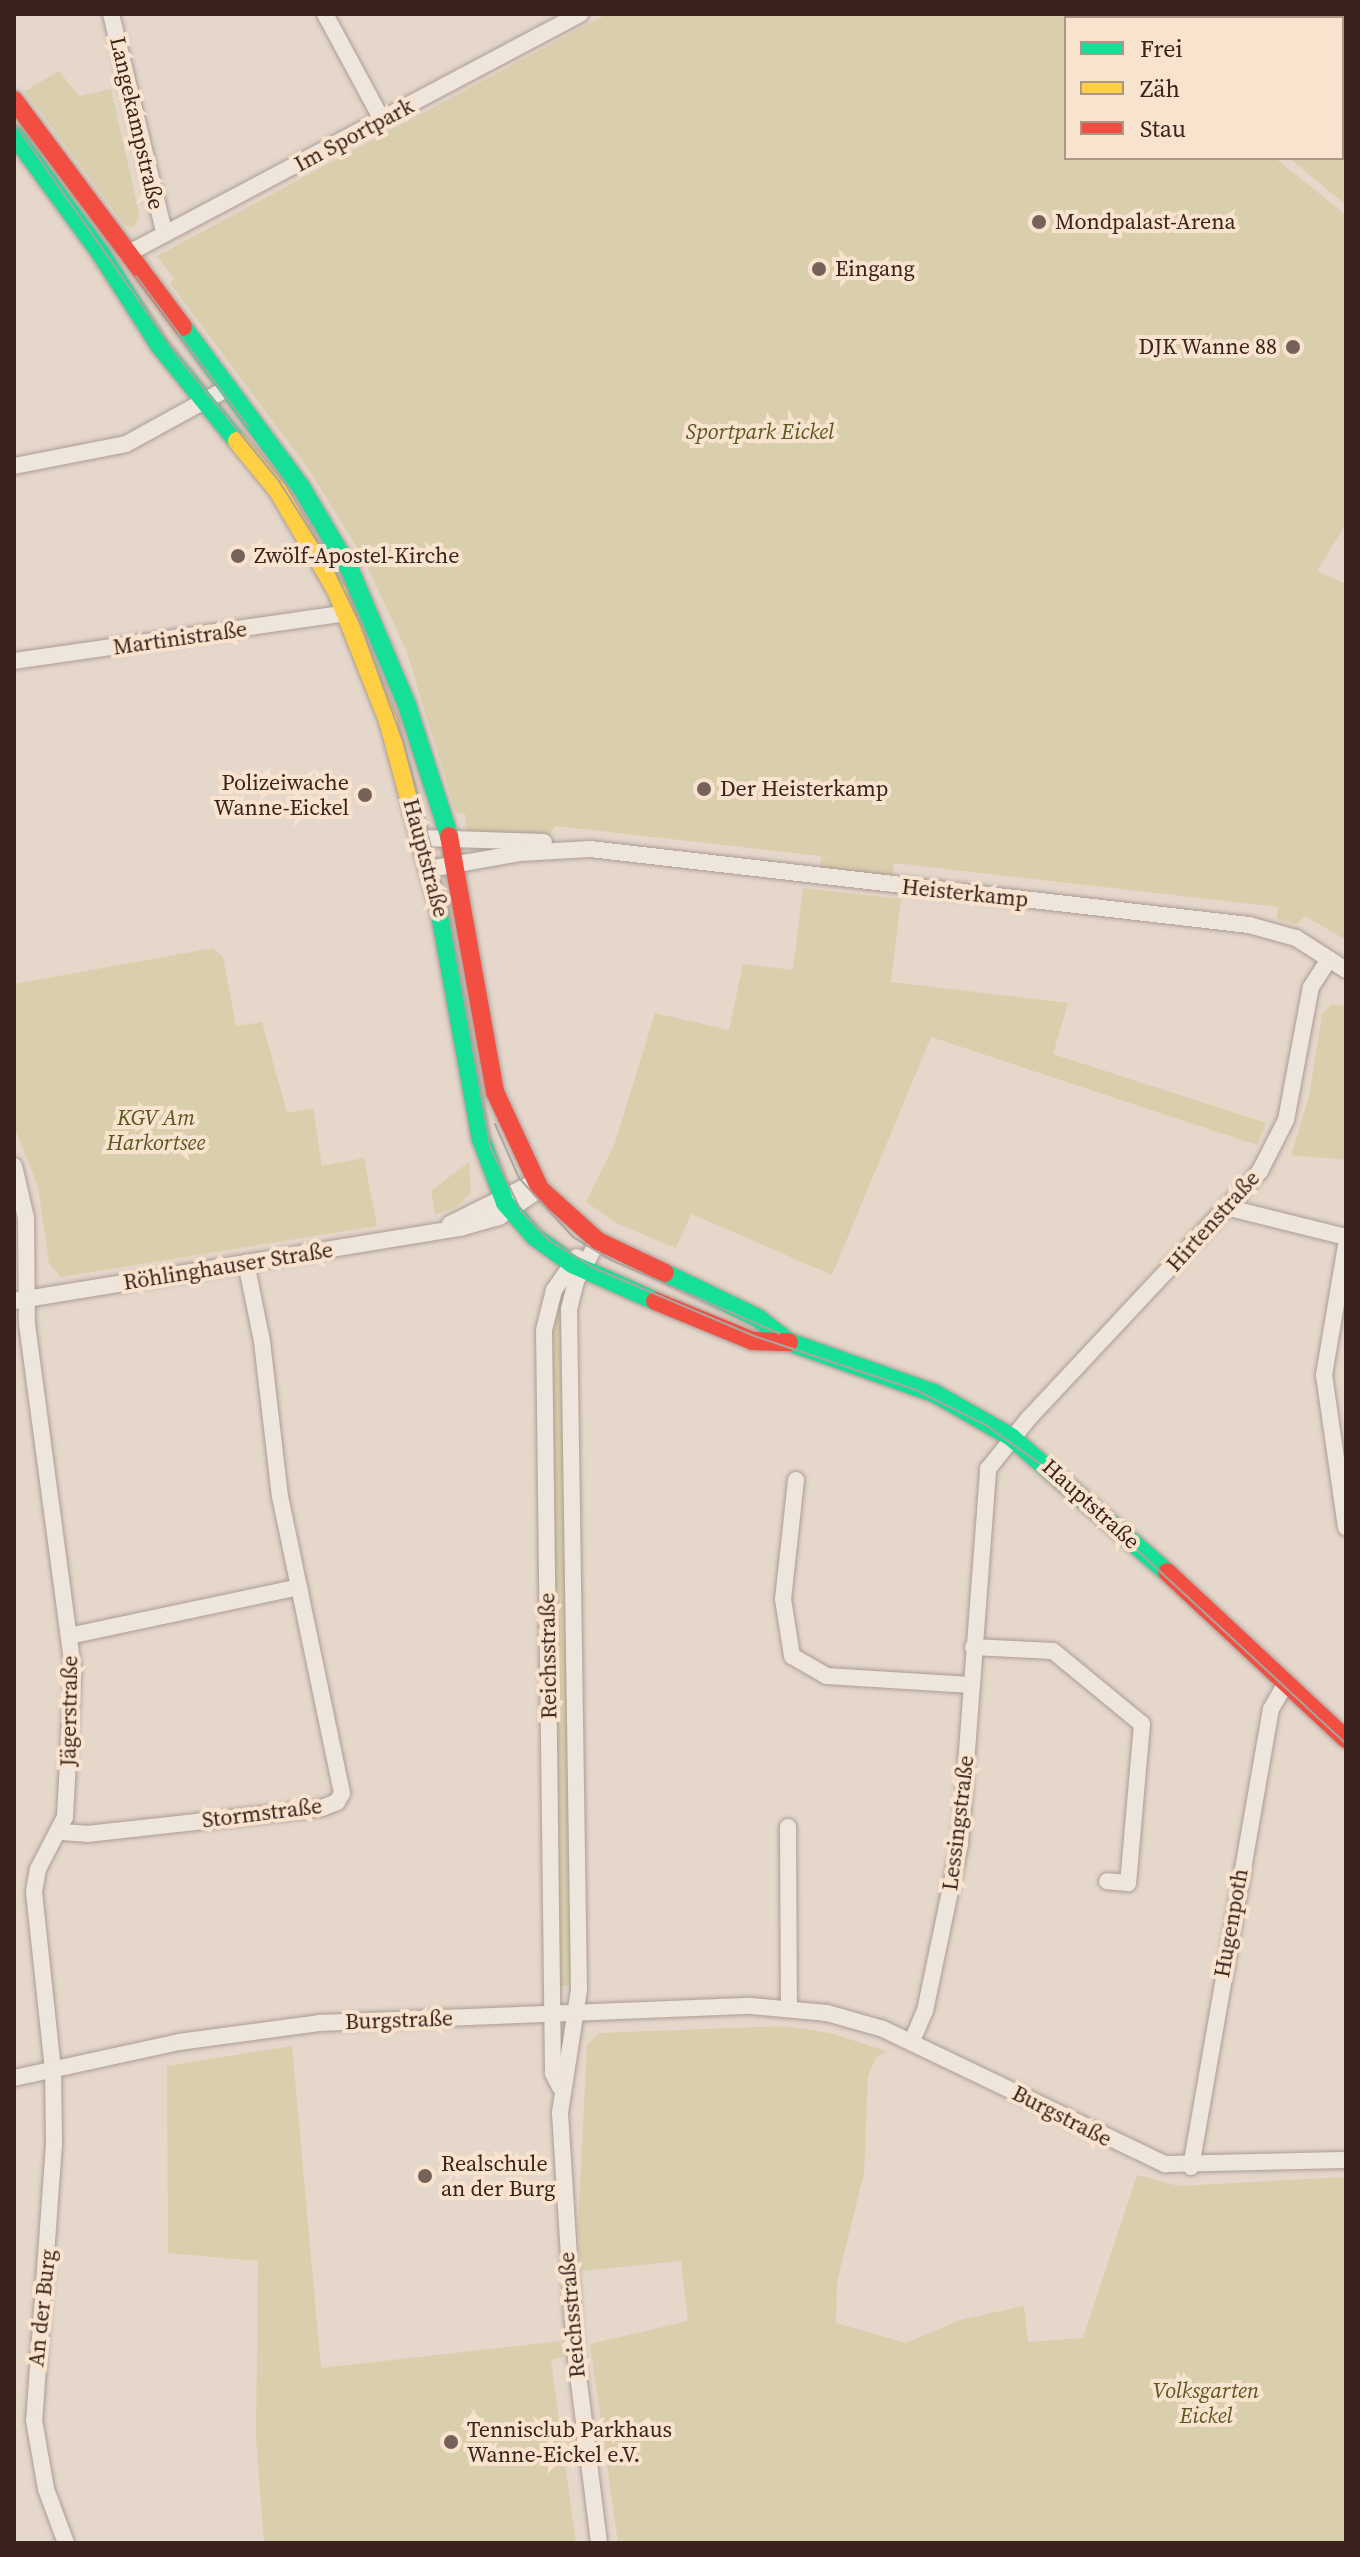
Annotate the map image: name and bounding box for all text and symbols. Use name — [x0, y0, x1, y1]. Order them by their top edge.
legend — [1064, 16, 1344, 160]
text: Frei — [1140, 32, 1183, 65]
street label: Langekampstraße — [104, 34, 170, 212]
text: Zäh — [1140, 72, 1180, 105]
street label: Im Sportpark — [290, 93, 418, 177]
text: Stau — [1140, 112, 1186, 145]
place label: Mondpalast-Arena — [1055, 209, 1236, 235]
marker: Mondpalast-Arena — [1030, 213, 1048, 231]
place label: Eingang — [835, 256, 915, 282]
marker: Eingang — [810, 260, 828, 278]
place label: DJK Wanne 88 — [1138, 334, 1277, 360]
marker: DJK Wanne 88 — [1284, 338, 1302, 356]
park label: Sportpark Eickel — [686, 419, 834, 445]
place label: Zwölf-Apostel-Kirche — [254, 543, 459, 569]
marker: Zwölf-Apostel-Kirche — [229, 547, 247, 565]
street label: Martinistraße — [111, 616, 249, 660]
place label: Polizeiwache Wanne-Eickel — [214, 769, 349, 820]
place label: Der Heisterkamp — [720, 776, 888, 802]
marker: Der Heisterkamp — [695, 780, 713, 798]
marker: Polizeiwache Wanne-Eickel — [356, 786, 374, 804]
street label: Hauptstraße — [398, 796, 454, 920]
street label: Heisterkamp — [900, 873, 1030, 913]
park label: KGV Am Harkortsee — [107, 1104, 205, 1156]
street label: Hirtenstraße — [1161, 1165, 1265, 1277]
street label: Röhlinghauser Straße — [121, 1236, 335, 1296]
street label: Hauptstraße — [1037, 1453, 1145, 1555]
street label: Reichsstraße — [534, 1593, 562, 1719]
street label: Jägerstraße — [55, 1655, 83, 1767]
street label: Lessingstraße — [937, 1754, 979, 1892]
street label: Stormstraße — [201, 1793, 323, 1833]
street label: Hugenpoth — [1208, 1867, 1254, 1979]
street label: Burgstraße — [345, 2005, 453, 2035]
street label: Burgstraße — [1008, 2080, 1116, 2152]
place label: Realschule an der Burg — [441, 2150, 555, 2202]
marker: Realschule an der Burg — [416, 2167, 434, 2185]
street label: An der Burg — [23, 2248, 61, 2368]
street label: Reichsstraße — [553, 2251, 591, 2379]
park label: Volksgarten Eickel — [1153, 2377, 1259, 2428]
place label: Tennisclub Parkhaus Wanne-Eickel e.V. — [467, 2416, 672, 2468]
marker: Tennisclub Parkhaus Wanne-Eickel e.V. — [442, 2433, 460, 2451]

